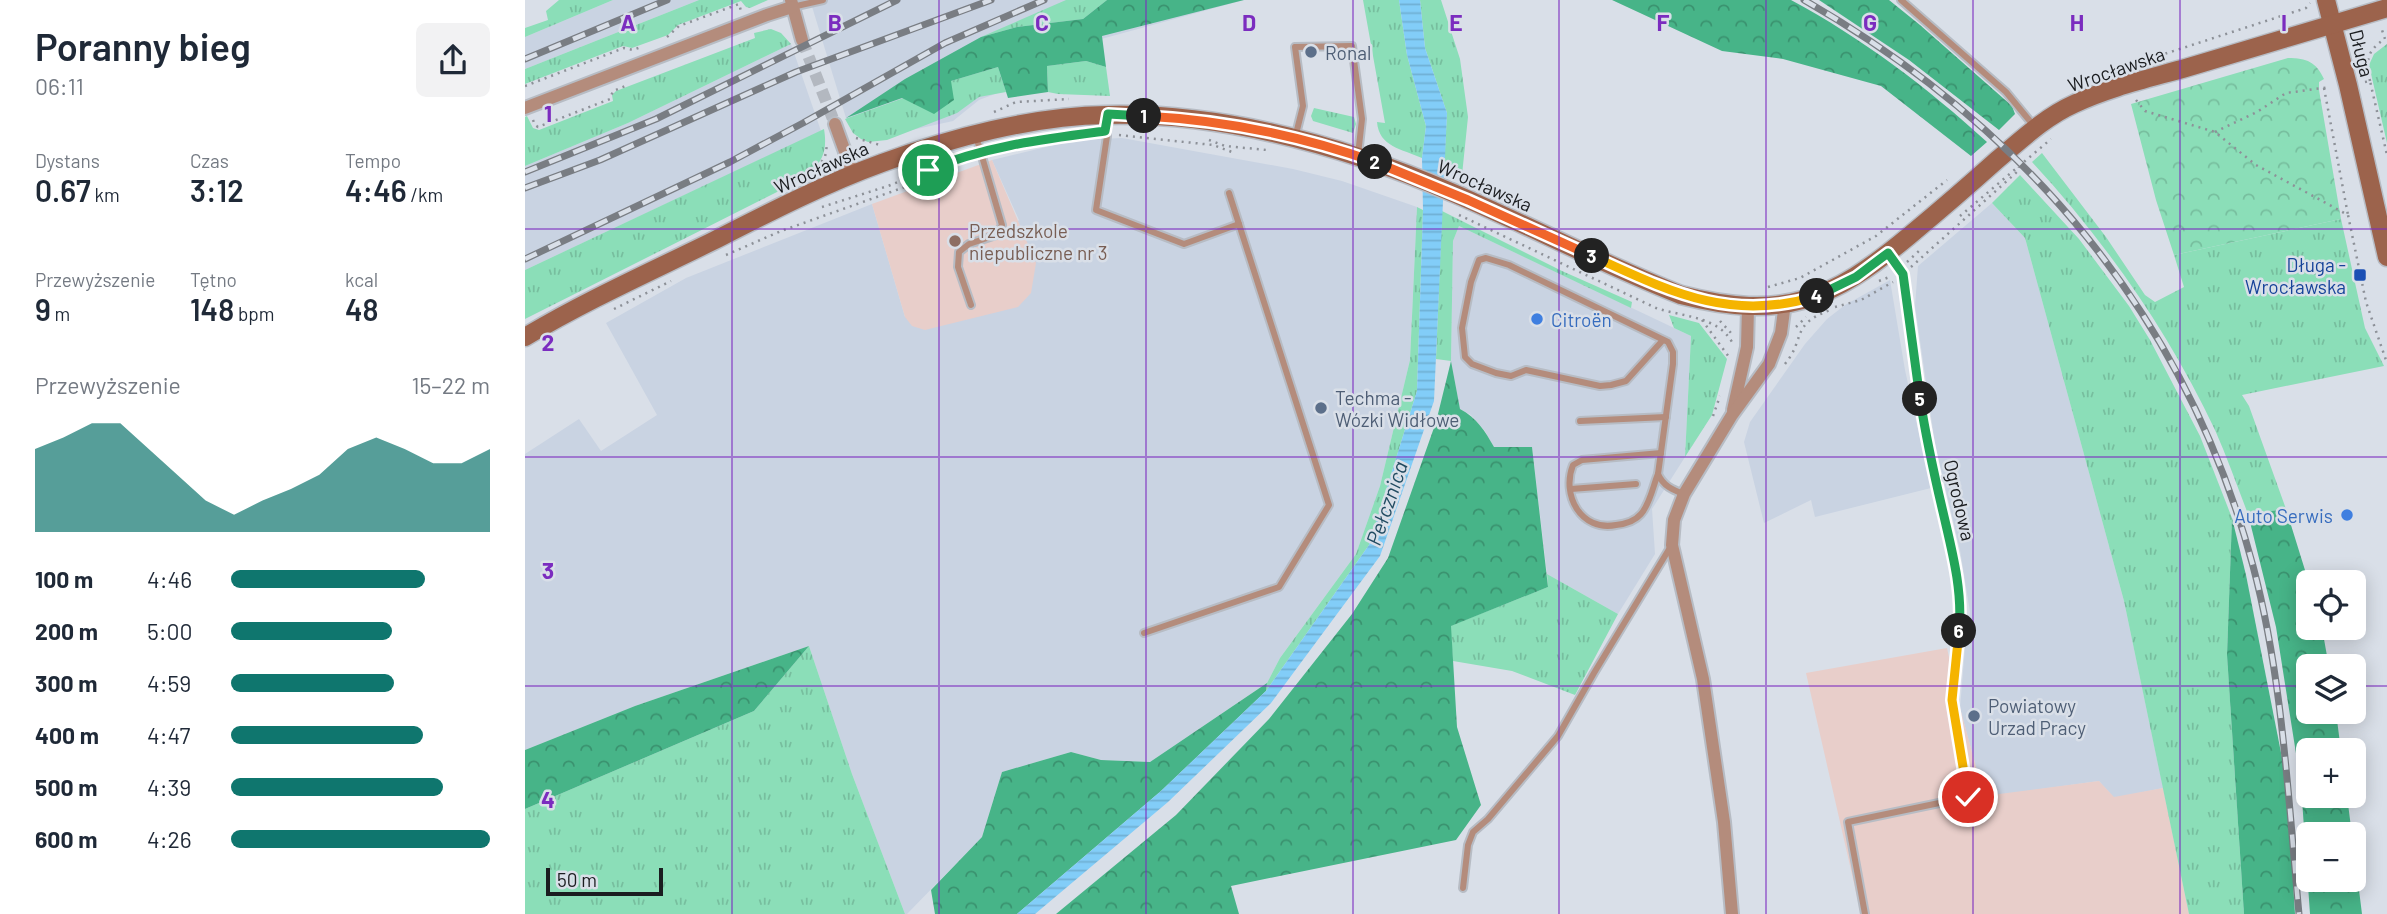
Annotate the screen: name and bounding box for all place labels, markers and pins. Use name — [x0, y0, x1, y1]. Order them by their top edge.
place label: Ronal — [1325, 41, 1371, 64]
marker: Ronal — [1303, 44, 1319, 60]
pin: 1 — [1127, 99, 1161, 134]
pin — [898, 140, 958, 200]
pin: 2 — [1357, 144, 1393, 180]
place label: Przedszkole niepubliczne nr 3 — [969, 219, 1108, 264]
marker: Przedszkole niepubliczne nr 3 — [947, 233, 963, 249]
pin: 3 — [1575, 238, 1609, 274]
place label: Długa - Wrocławska — [2245, 253, 2346, 298]
marker: Długa - Wrocławska — [2352, 267, 2368, 283]
pin: 4 — [1799, 278, 1835, 314]
place label: Citroën — [1551, 308, 1612, 331]
marker: Citroën — [1529, 311, 1545, 327]
pin: 5 — [1903, 382, 1937, 416]
place label: Techma - Wózki Widłowe — [1335, 386, 1459, 431]
marker: Techma - Wózki Widłowe — [1313, 400, 1329, 416]
place label: Auto Serwis — [2234, 504, 2333, 527]
marker: Auto Serwis — [2339, 507, 2355, 523]
pin: 6 — [1941, 614, 1977, 648]
place label: Powiatowy Urzad Pracy — [1988, 694, 2086, 739]
marker: Powiatowy Urzad Pracy — [1966, 708, 1982, 724]
pin — [1938, 767, 1998, 827]

